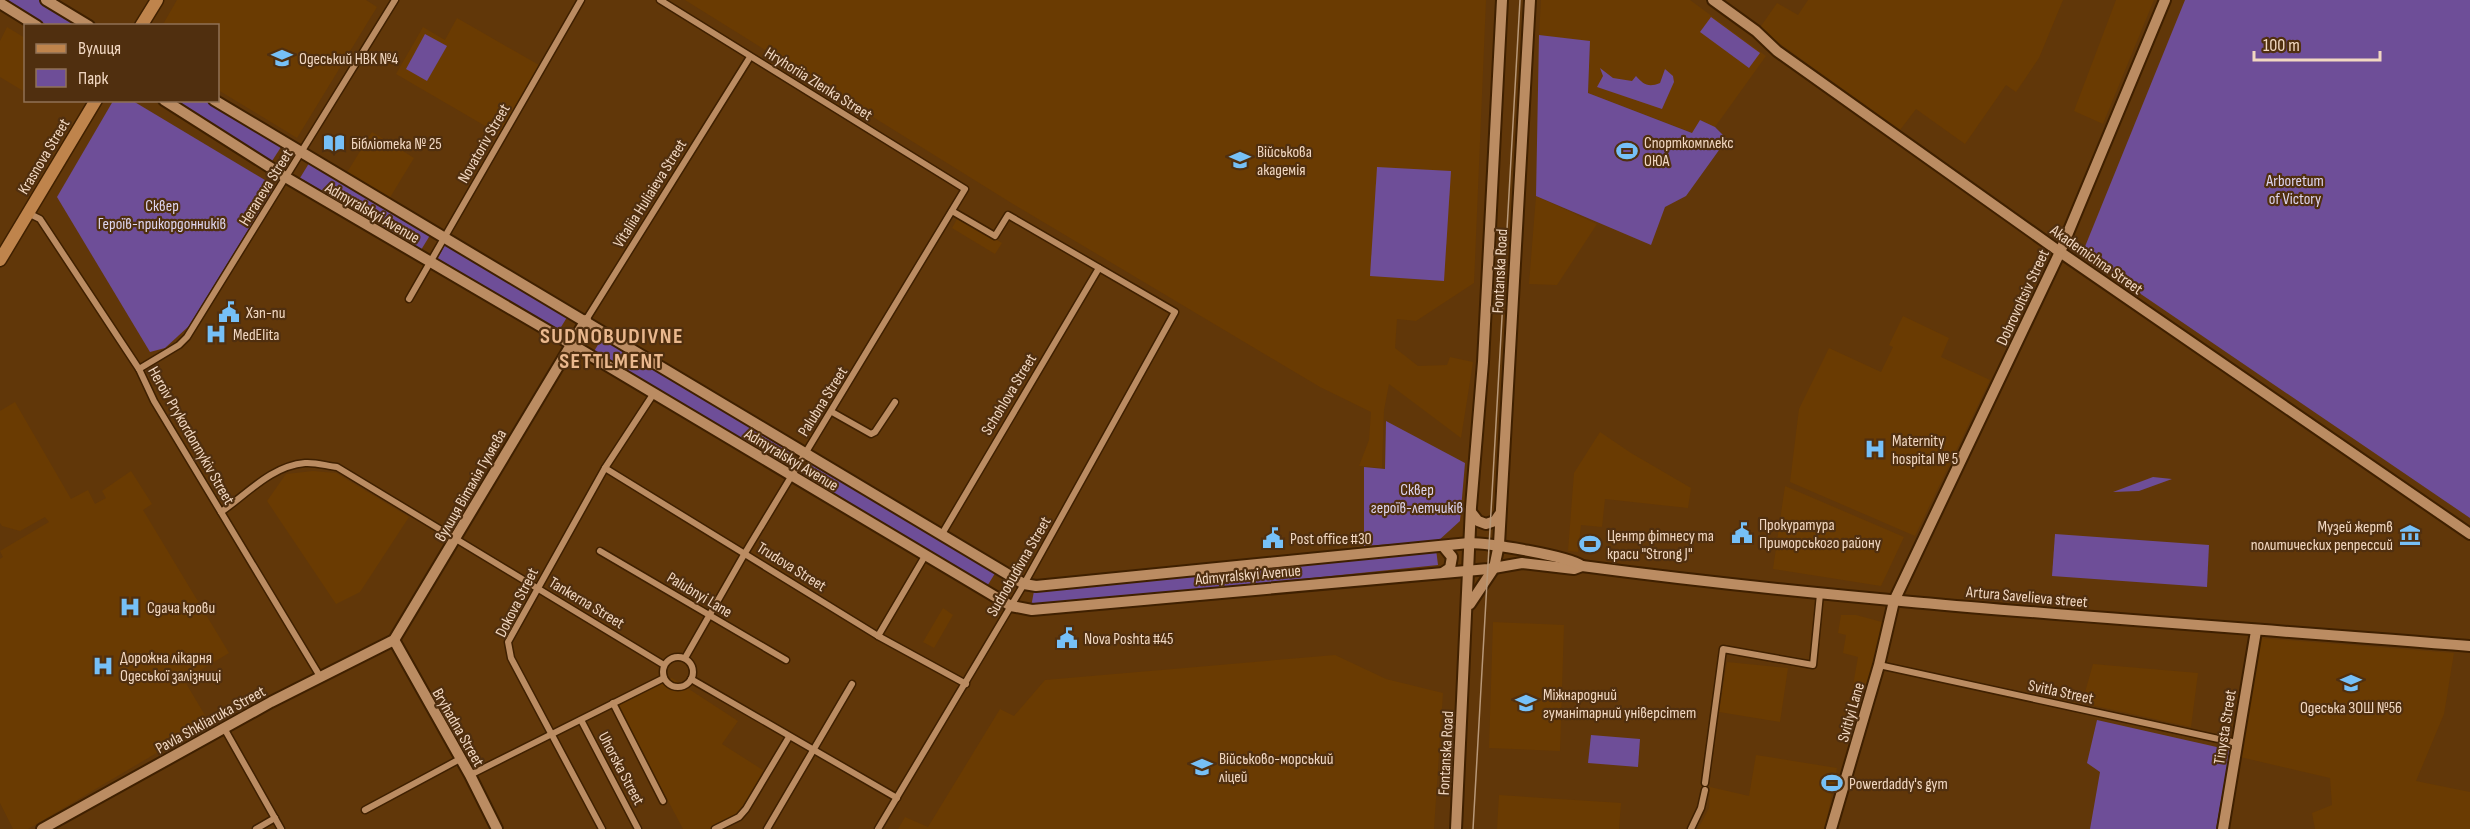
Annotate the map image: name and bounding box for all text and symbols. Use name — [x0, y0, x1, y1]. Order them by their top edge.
legend — [24, 24, 219, 102]
scale bar — [2254, 24, 2380, 62]
text: 100 m — [2263, 35, 2300, 56]
text: Вулиця — [78, 38, 121, 59]
street label: Hryhoriia Zlenka Street — [761, 44, 876, 125]
school or university icon: Одеський НВК №4 — [270, 46, 294, 70]
place label: Одеський НВК №4 — [299, 50, 399, 69]
text: Парк — [78, 68, 109, 89]
street label: Novatoriv Street — [454, 101, 515, 187]
street label: Krasnova Street — [14, 115, 74, 198]
library icon: Бібліотека № 25 — [322, 131, 346, 155]
place label: Спорткомплекс ОЮА — [1644, 134, 1734, 171]
place label: Бібліотека № 25 — [351, 135, 442, 154]
street label: Vitaliia Huliaieva Street — [609, 136, 691, 251]
sports icon: Спорткомплекс ОЮА — [1615, 139, 1639, 163]
place label: Військова академія — [1257, 143, 1312, 180]
street label: Heraneva Street — [235, 146, 297, 230]
school or university icon: Військова академія — [1228, 148, 1252, 172]
park label: Arboretum of Victory — [2265, 172, 2324, 209]
street label: Admyralskyi Avenue — [321, 178, 423, 248]
park label: Сквер Героїв-прикордонників — [98, 197, 226, 234]
street label: Akademichna Street — [2046, 221, 2146, 299]
street label: Fontanska Road — [1489, 228, 1512, 314]
street label: Dobrovoltsiv Street — [1993, 247, 2054, 349]
public building icon: Хэп-пи — [217, 300, 241, 324]
place label: Хэп-пи — [245, 304, 285, 323]
hospital icon: MedElita — [204, 322, 228, 346]
district label: SUDNOBUDIVNE SETTLMENT — [540, 323, 684, 375]
place label: MedElita — [233, 326, 279, 345]
street label: Schohlova Street — [978, 351, 1041, 439]
street label: Heroiv Prykordonnykiv Street — [143, 363, 238, 508]
street label: Palubna Street — [794, 363, 852, 440]
street label: Admyralskyi Avenue — [740, 424, 841, 496]
street label: вулиця Віталія Гуляєва — [431, 426, 511, 545]
place label: Maternity hospital № 5 — [1892, 432, 1958, 469]
hospital icon: Maternity hospital № 5 — [1863, 437, 1887, 461]
park label: Сквер героїв-летчиків — [1371, 481, 1463, 518]
street label: Sudnobudivna Street — [983, 513, 1056, 620]
place label: Прокуратура Приморського району — [1759, 516, 1881, 553]
place label: Музей жертв политических репрессий — [2251, 518, 2393, 555]
public building icon: Прокуратура Приморського району — [1730, 521, 1754, 545]
museum icon: Музей жертв политических репрессий — [2398, 523, 2422, 547]
public building icon: Post office #30 — [1261, 526, 1285, 550]
place label: Центр фітнесу та краси "Strong J" — [1607, 527, 1714, 564]
place label: Post office #30 — [1290, 530, 1372, 549]
sports icon: Центр фітнесу та краси "Strong J" — [1578, 532, 1602, 556]
street label: Trudova Street — [753, 538, 829, 596]
street label: Admyralskyi Avenue — [1194, 561, 1302, 590]
street label: Dokova Street — [492, 565, 543, 641]
street label: Palubnyi Lane — [663, 568, 735, 622]
street label: Tankerna Street — [545, 573, 627, 633]
street label: Artura Savelieva street — [1964, 583, 2089, 612]
hospital icon: Сдача крови — [118, 595, 142, 619]
place label: Сдача крови — [147, 599, 215, 618]
public building icon: Nova Poshta #45 — [1055, 626, 1079, 650]
place label: Nova Poshta #45 — [1084, 630, 1173, 649]
place label: Дорожна лікарня Одеської залізниці — [120, 649, 221, 686]
hospital icon: Дорожна лікарня Одеської залізниці — [91, 654, 115, 678]
school or university icon: Одеська ЗОШ №56 — [2339, 671, 2363, 695]
street label: Svitla Street — [2026, 676, 2095, 709]
street label: Svitlyi Lane — [1834, 681, 1869, 744]
street label: Pavla Shkliaruka Street — [153, 682, 269, 758]
street label: Bryhadna Street — [428, 685, 488, 770]
place label: Міжнародний гуманітарний універсітет — [1543, 686, 1696, 723]
street label: Tinysta Street — [2210, 688, 2241, 766]
school or university icon: Міжнародний гуманітарний універсітет — [1514, 691, 1538, 715]
place label: Одеська ЗОШ №56 — [2300, 699, 2402, 718]
street label: Fontanska Road — [1435, 710, 1458, 796]
street label: Uhorska Street — [593, 729, 648, 809]
place label: Військово-морський ліцей — [1219, 750, 1333, 787]
school or university icon: Військово-морський ліцей — [1190, 755, 1214, 779]
sports icon: Powerdaddy's gym — [1820, 771, 1844, 795]
place label: Powerdaddy's gym — [1849, 775, 1948, 794]

